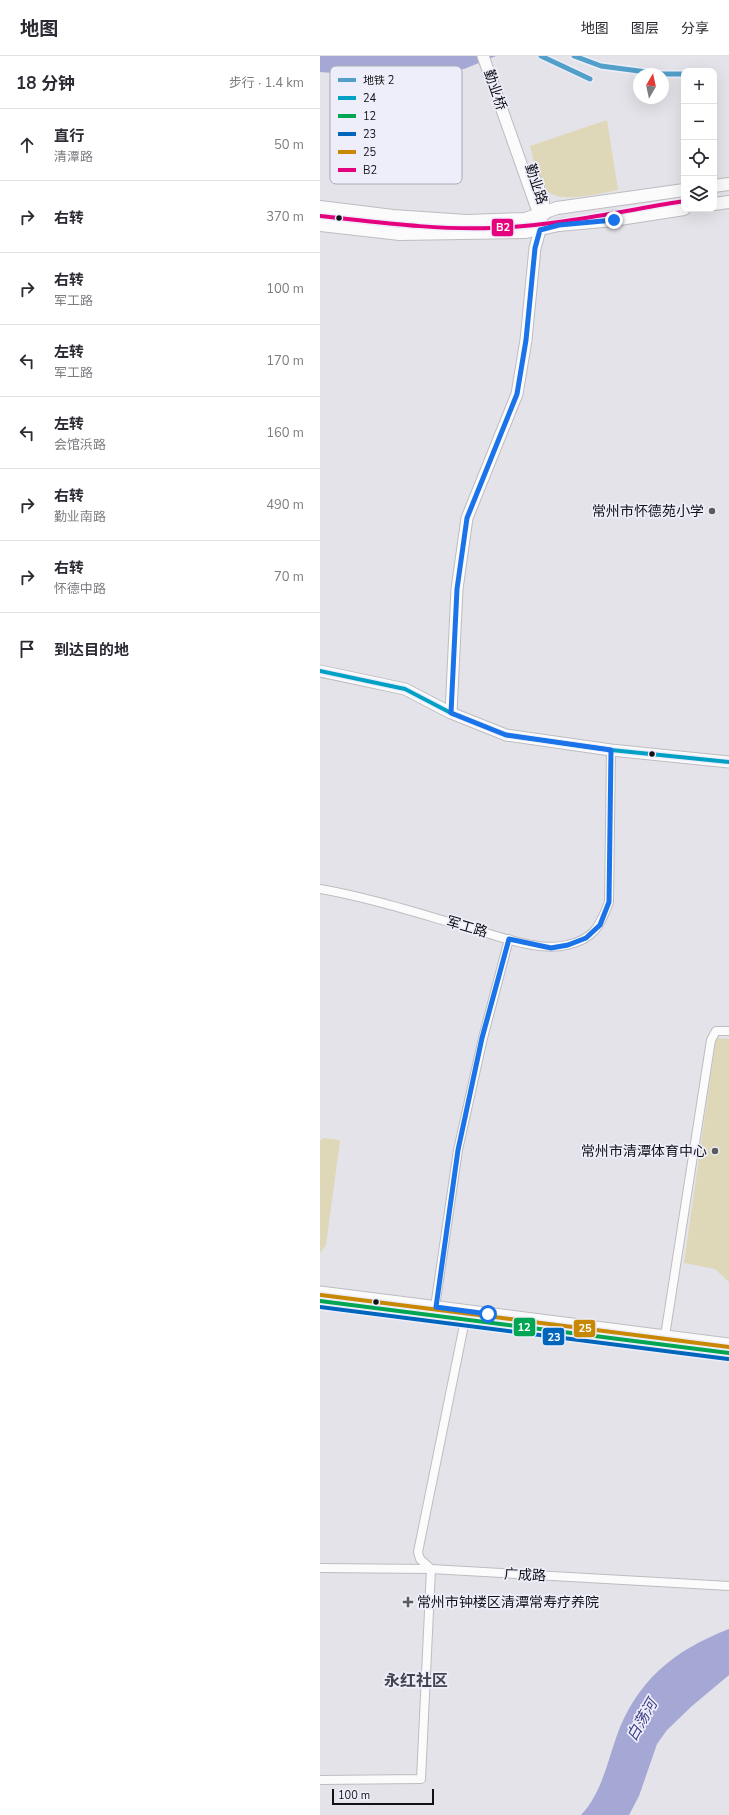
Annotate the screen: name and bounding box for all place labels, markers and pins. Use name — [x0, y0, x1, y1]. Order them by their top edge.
unlabelled marker — [334, 213, 344, 223]
place label: 常州市怀德苑小学 — [592, 502, 704, 521]
marker: 常州市怀德苑小学 — [707, 506, 717, 516]
unlabelled marker — [647, 749, 657, 759]
place label: 常州市清潭体育中心 — [581, 1142, 707, 1161]
marker: 常州市清潭体育中心 — [710, 1146, 720, 1156]
unlabelled marker — [371, 1297, 381, 1307]
place label: 常州市钟楼区清潭常寿疗养院 — [417, 1593, 599, 1612]
marker: 常州市钟楼区清潭常寿疗养院 — [402, 1596, 414, 1608]

